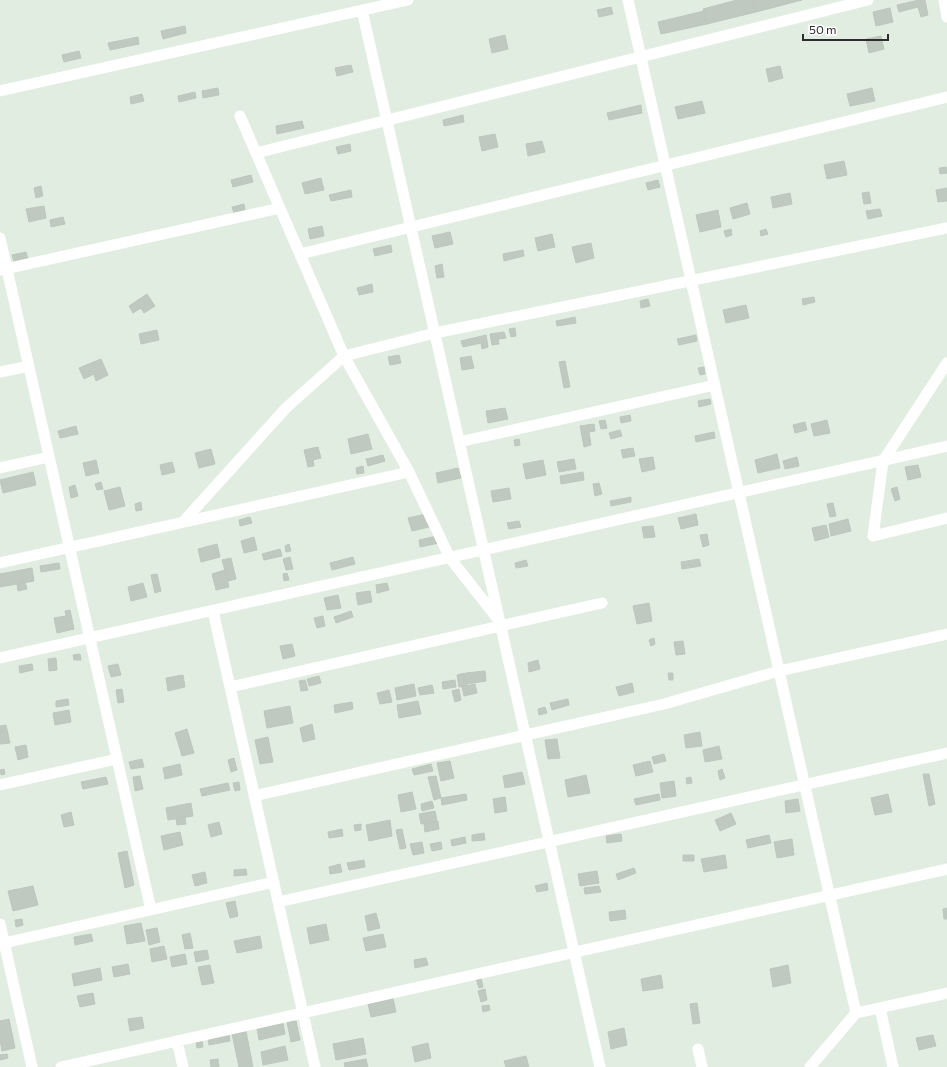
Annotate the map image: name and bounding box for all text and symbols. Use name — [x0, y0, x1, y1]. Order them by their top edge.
scale bar — [803, 16, 888, 42]
text: 50 m — [809, 22, 837, 36]

